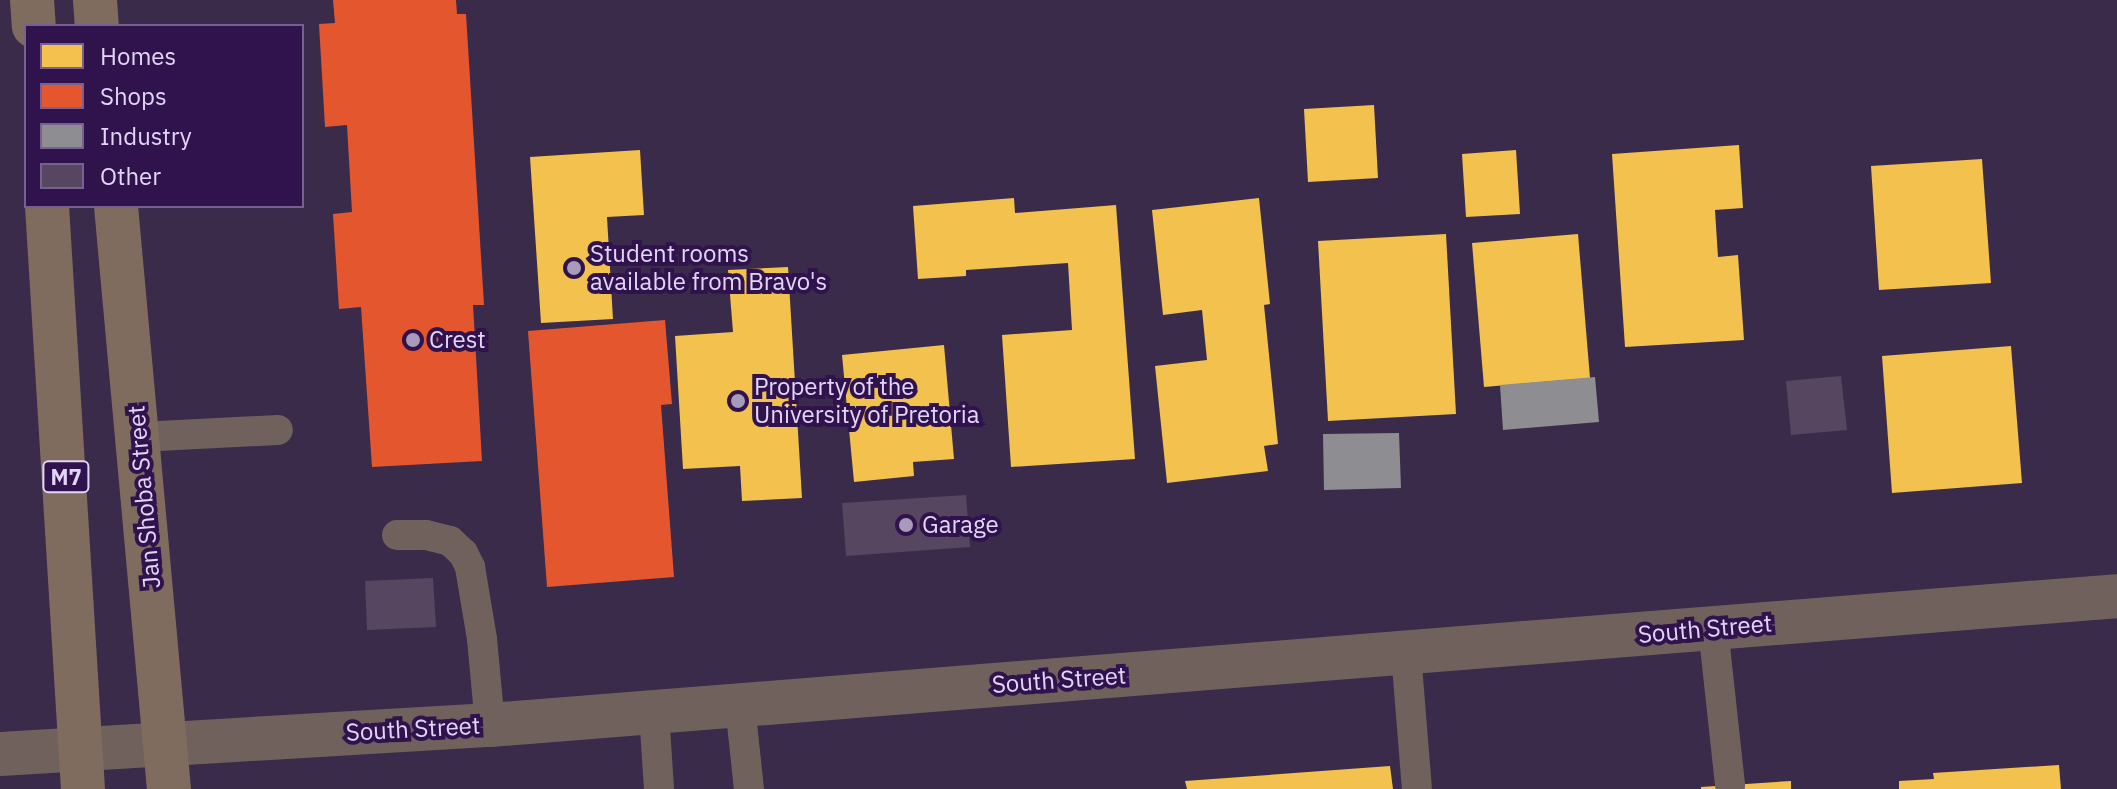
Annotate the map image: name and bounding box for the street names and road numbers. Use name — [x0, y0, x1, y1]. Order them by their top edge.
street label: Jan Shoba Street — [122, 404, 166, 590]
road number: M7 — [42, 459, 90, 495]
street label: South Street — [1637, 609, 1773, 649]
street label: South Street — [991, 661, 1127, 699]
street label: South Street — [345, 711, 481, 747]

